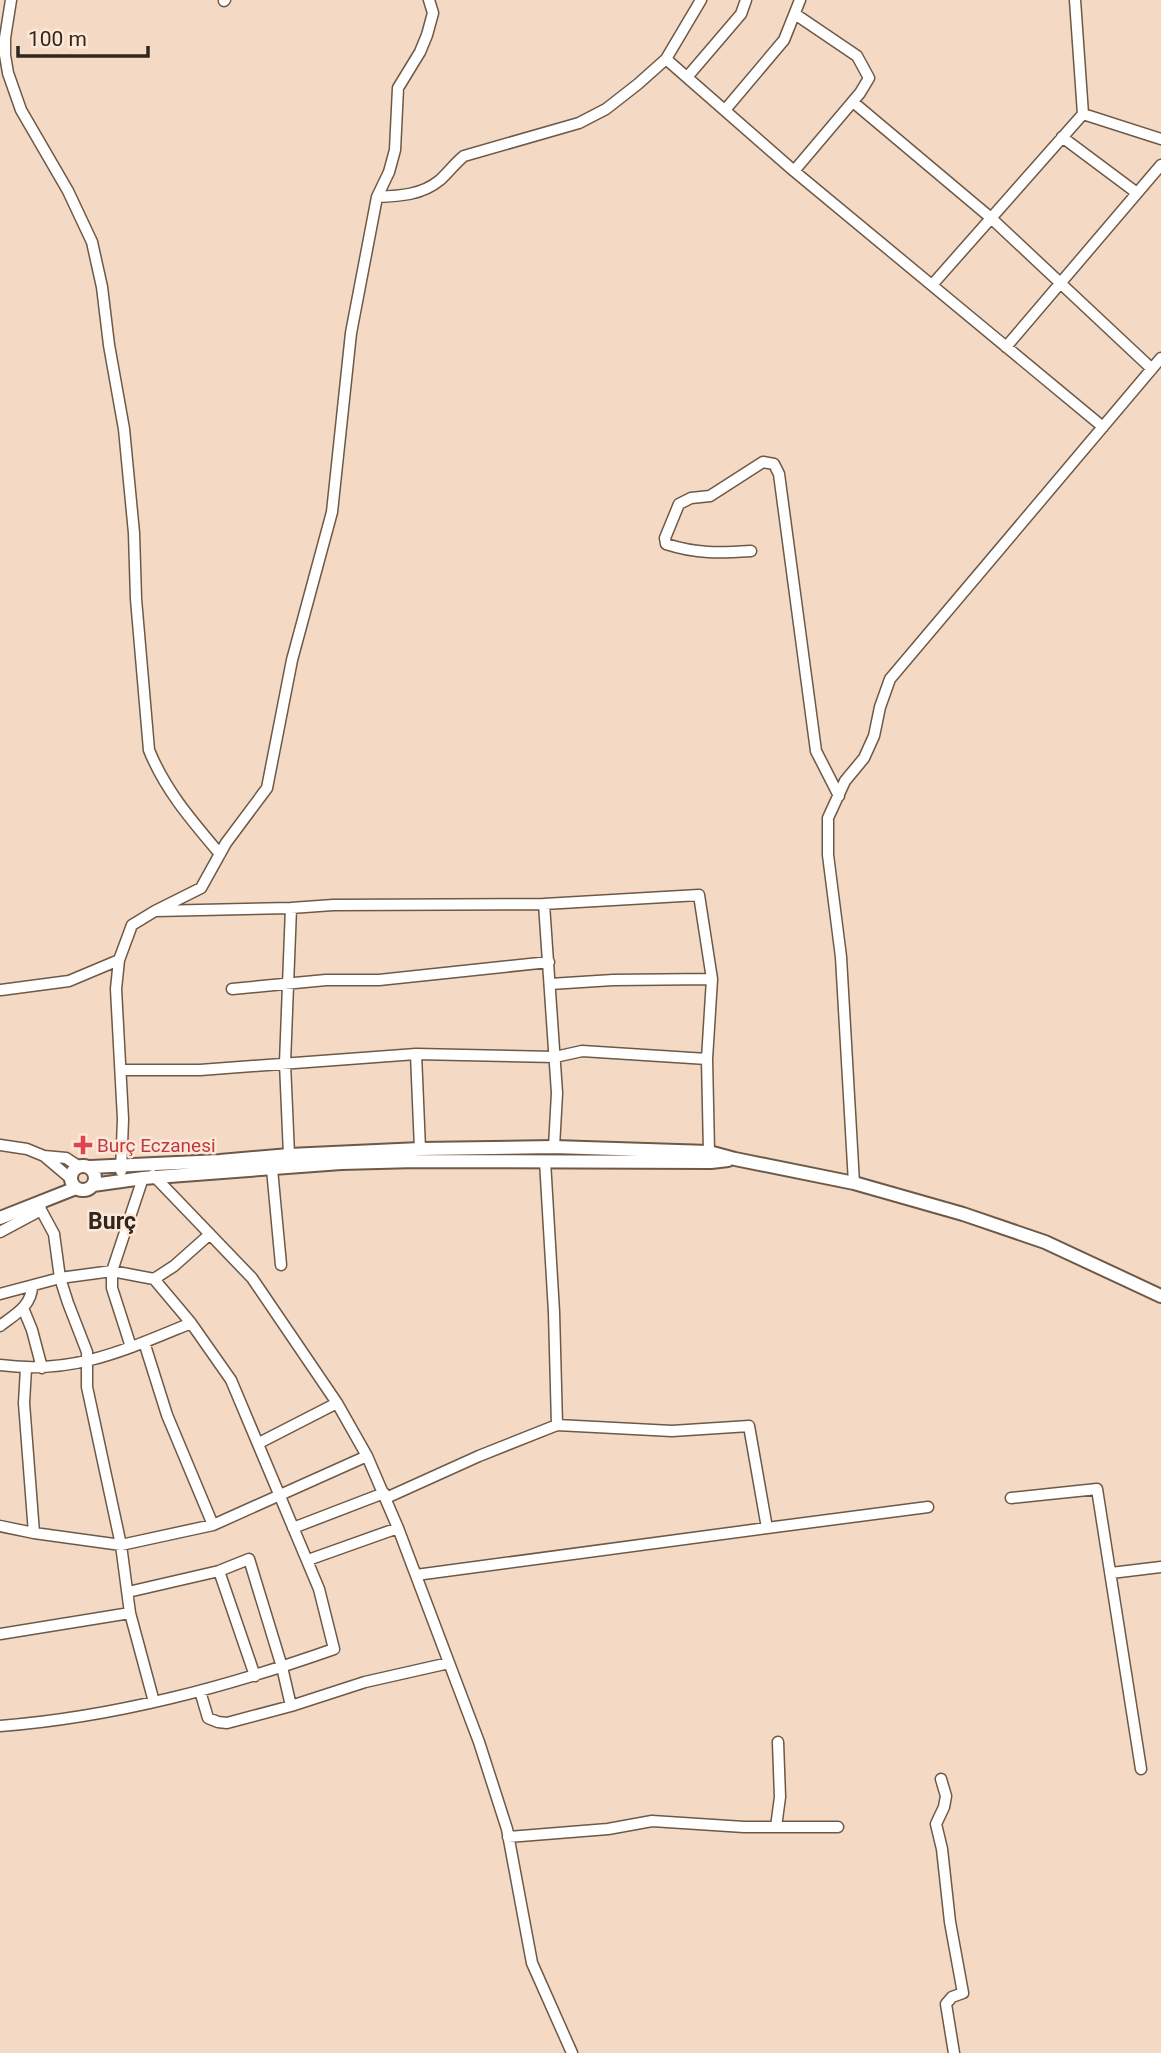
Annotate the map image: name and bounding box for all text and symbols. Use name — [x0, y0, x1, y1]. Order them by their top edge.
scale bar — [18, 14, 147, 58]
text: 100 m — [28, 27, 87, 51]
place label: Burç Eczanesi — [97, 1134, 216, 1157]
marker: Burç Eczanesi — [75, 1137, 91, 1153]
district label: Burç — [88, 1208, 136, 1235]

